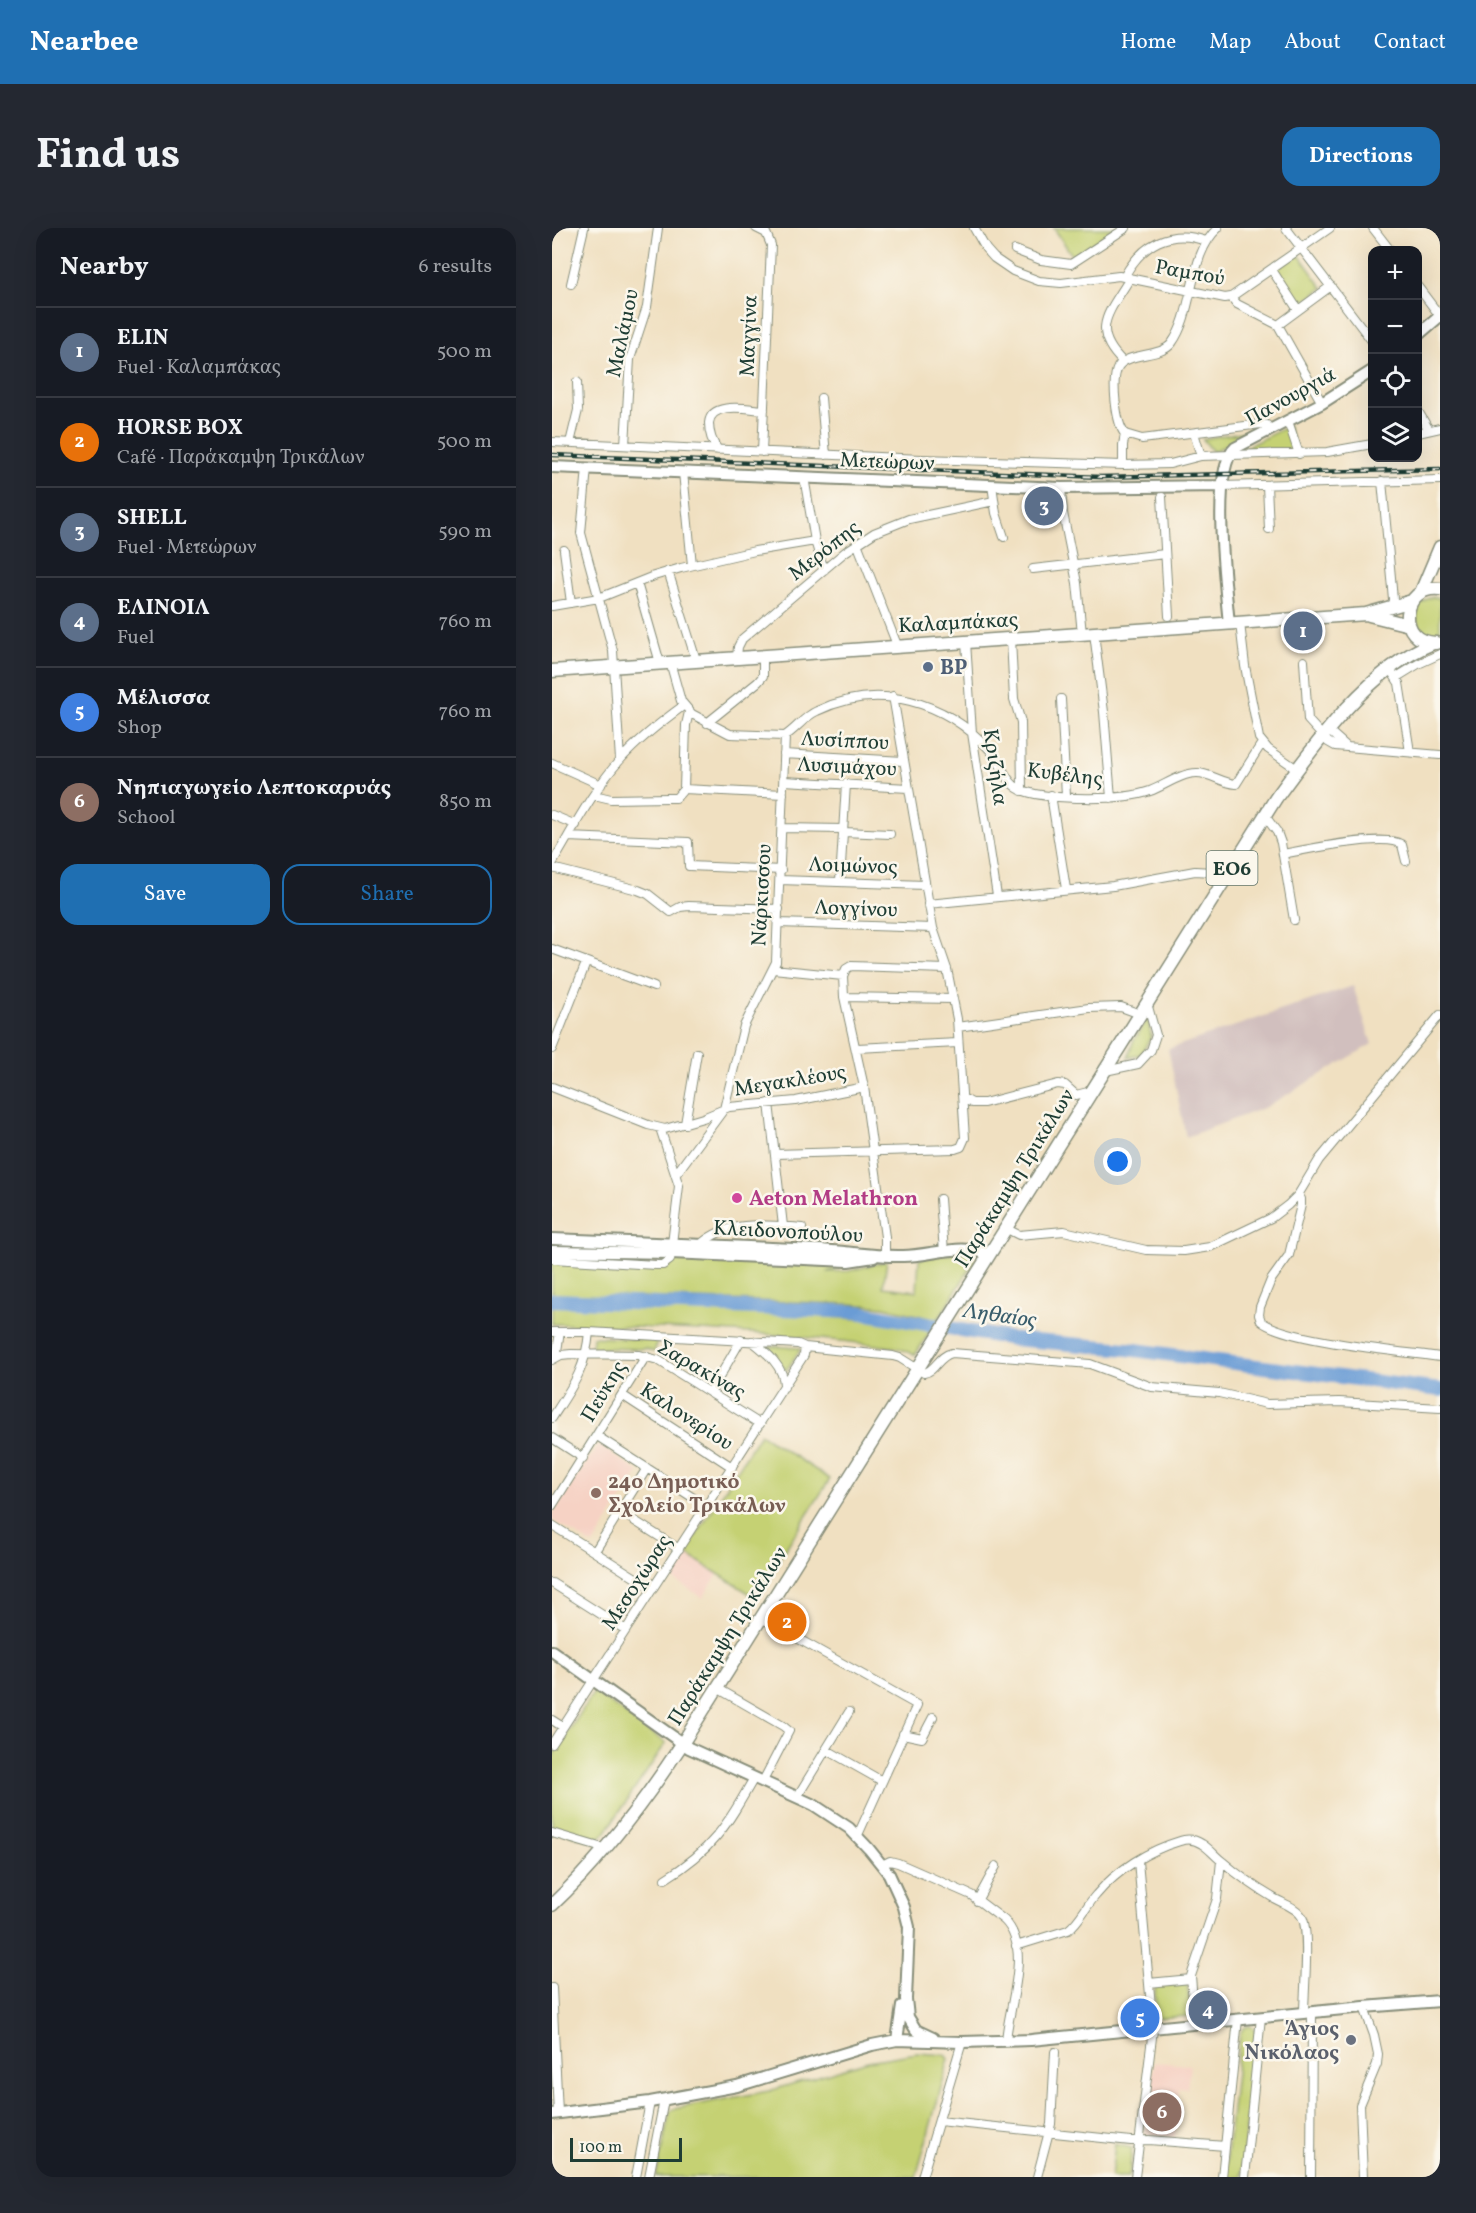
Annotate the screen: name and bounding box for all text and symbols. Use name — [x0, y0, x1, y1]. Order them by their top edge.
text: Nearbee — [30, 23, 139, 62]
text: Home — [1121, 28, 1176, 57]
text: Map — [1209, 28, 1251, 57]
text: About — [1284, 28, 1341, 57]
text: Contact — [1374, 28, 1446, 57]
text: Find us — [36, 127, 180, 186]
button: Directions — [1282, 127, 1440, 186]
map controls — [1368, 246, 1422, 462]
button: + — [1368, 246, 1422, 300]
text: Nearby — [60, 249, 149, 285]
text: 6 results — [419, 253, 492, 281]
street label: Ραμπού — [1153, 253, 1227, 294]
street label: Μαλάμου — [600, 287, 647, 380]
street label: Μαγγίνα — [734, 294, 765, 377]
button: − — [1368, 300, 1422, 354]
text: ELIN — [117, 323, 168, 354]
text: 1 — [75, 338, 84, 366]
text: 500 m — [437, 338, 492, 366]
text: Fuel · Καλαμπάκας — [117, 354, 281, 382]
button: locate — [1368, 354, 1422, 408]
street label: Πανουργιά — [1240, 360, 1342, 434]
button: layers — [1368, 408, 1422, 462]
text: HORSE BOX — [117, 413, 243, 444]
text: 2 — [74, 428, 85, 456]
text: 500 m — [437, 428, 492, 456]
text: Café · Παράκαμψη Τρικάλων — [117, 444, 364, 472]
street label: Μετεώρων — [839, 446, 935, 479]
pin: 3 — [1024, 484, 1064, 528]
text: SHELL — [117, 503, 187, 534]
street label: Μερόπης — [783, 514, 867, 588]
text: 3 — [74, 518, 85, 546]
text: 590 m — [438, 518, 492, 546]
text: Fuel · Μετεώρων — [117, 534, 256, 562]
text: ΕΛΙΝΟΙΛ — [117, 593, 210, 624]
street label: Καλαμπάκας — [897, 606, 1019, 641]
text: 4 — [73, 608, 86, 636]
text: 760 m — [438, 608, 492, 636]
pin: 1 — [1284, 608, 1323, 654]
text: Fuel — [117, 624, 154, 652]
place label: BP — [940, 654, 968, 683]
marker: BP — [921, 660, 935, 674]
text: Μέλισσα — [117, 683, 210, 714]
text: 5 — [75, 698, 84, 726]
text: 760 m — [438, 698, 492, 726]
text: Shop — [117, 714, 162, 742]
street label: Λυσίππου — [800, 725, 890, 758]
street label: Κριζήλα — [975, 727, 1014, 808]
street label: Λυσιμάχου — [797, 750, 897, 785]
street label: Κυβέλης — [1025, 756, 1105, 795]
text: Νηπιαγωγείο Λεπτοκαρυάς — [117, 773, 391, 804]
text: 6 — [74, 788, 85, 816]
text: 850 m — [439, 788, 492, 816]
text: School — [117, 804, 175, 832]
street label: Νάρκισσου — [745, 843, 780, 947]
street label: Λοιμώνος — [808, 850, 898, 883]
road number: ΕΟ6 — [1206, 851, 1258, 885]
button: Save — [60, 864, 270, 925]
button: Share — [282, 864, 492, 925]
street label: Λογγίνου — [814, 894, 898, 925]
street label: Μεγακλέους — [732, 1058, 848, 1105]
street label: Παράκαμψη Τρικάλων — [948, 1084, 1082, 1274]
your location — [1103, 1147, 1132, 1176]
place label: Aeton Melathron — [749, 1185, 918, 1214]
marker: Aeton Melathron — [730, 1191, 744, 1205]
street label: Κλειδονοπούλου — [712, 1214, 864, 1251]
water label: Ληθαίος — [960, 1296, 1039, 1337]
street label: Σαρακίνας — [652, 1333, 751, 1407]
street label: Πεύκης — [575, 1355, 634, 1428]
street label: Καλονερίου — [634, 1376, 738, 1458]
place label: 24ο Δημοτικό Σχολείο Τρικάλων — [608, 1468, 786, 1521]
marker: 24ο Δημοτικό Σχολείο Τρικάλων — [589, 1486, 603, 1500]
street label: Μεσοχώρας — [595, 1529, 679, 1637]
street label: Παράκαμψη Τρικάλων — [661, 1542, 795, 1732]
pin: 2 — [768, 1600, 806, 1644]
pin: 4 — [1188, 1988, 1228, 2032]
pin: 5 — [1120, 1996, 1160, 2040]
place label: Άγιος Νικόλαος — [1245, 2015, 1339, 2068]
marker: Άγιος Νικόλαος — [1344, 2033, 1358, 2047]
pin: 6 — [1142, 2090, 1182, 2134]
scale bar — [570, 2135, 682, 2162]
text: 100 m — [579, 2137, 622, 2159]

